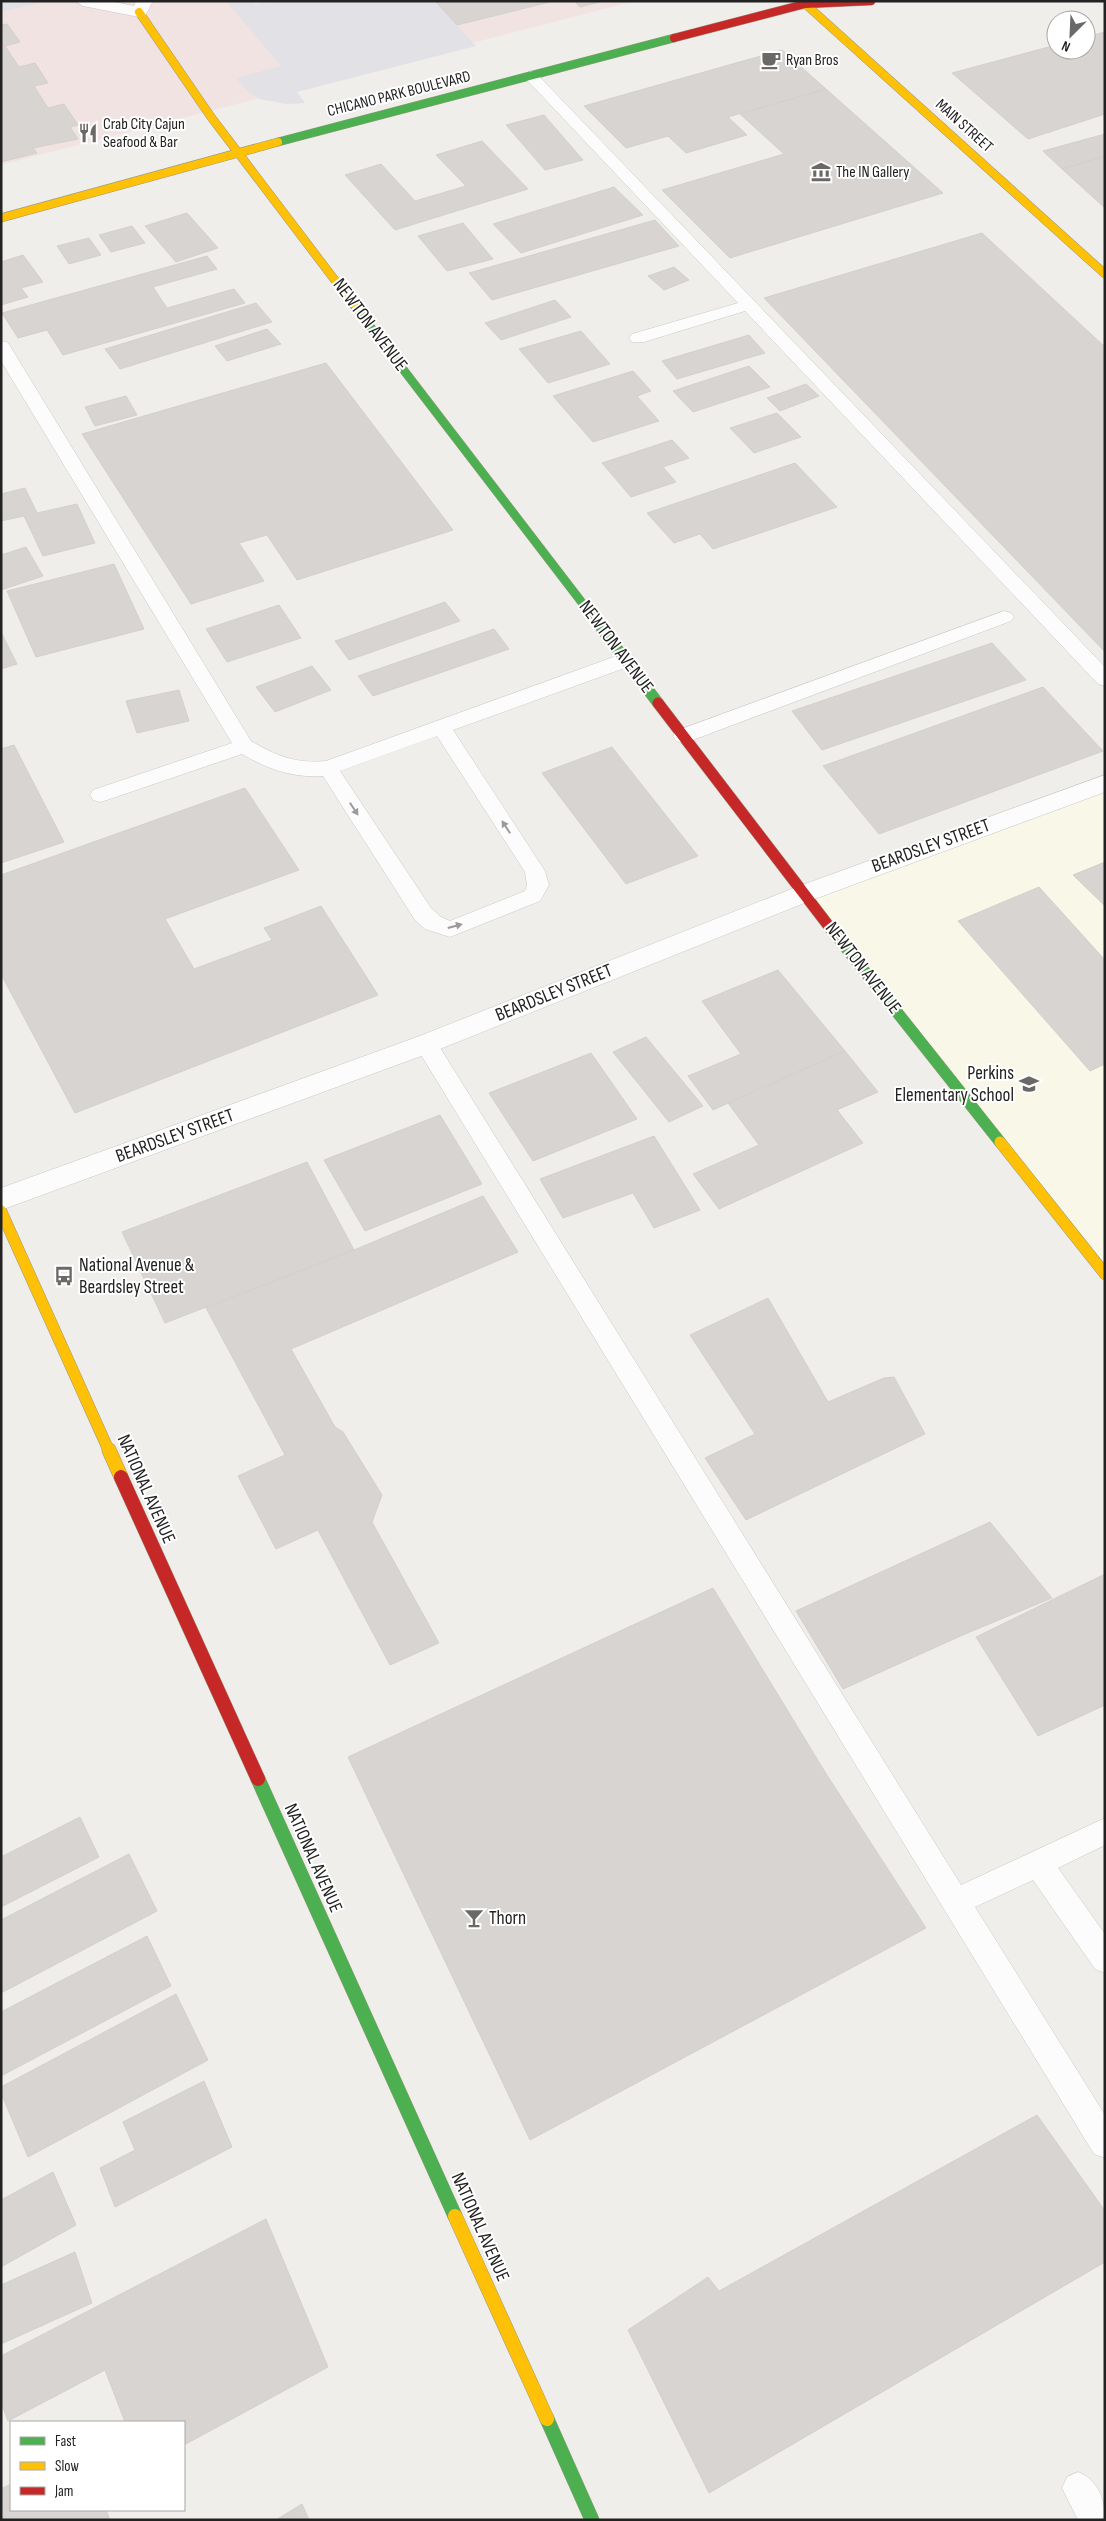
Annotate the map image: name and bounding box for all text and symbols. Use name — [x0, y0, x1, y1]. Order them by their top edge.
north arrow — [1046, 10, 1096, 60]
text: N — [1059, 37, 1073, 56]
cafe icon: Ryan Bros — [760, 49, 782, 71]
place label: Ryan Bros — [786, 51, 839, 70]
street label: CHICANO PARK BOULEVARD — [325, 67, 473, 121]
street label: MAIN STREET — [931, 95, 997, 157]
place label: Crab City Cajun Seafood & Bar — [103, 115, 185, 152]
restaurant icon: Crab City Cajun Seafood & Bar — [77, 122, 99, 144]
museum icon: The IN Gallery — [810, 161, 832, 183]
place label: The IN Gallery — [836, 163, 909, 182]
street label: NEWTON AVENUE — [328, 274, 412, 376]
street label: NEWTON AVENUE — [574, 596, 658, 698]
one-way arrow — [350, 803, 359, 816]
street label: BEARDSLEY STREET — [869, 814, 993, 878]
one-way arrow — [502, 820, 511, 834]
street label: NEWTON AVENUE — [820, 917, 906, 1019]
one-way arrow — [448, 921, 463, 929]
street label: BEARDSLEY STREET — [492, 959, 616, 1027]
place label: Perkins Elementary School — [895, 1062, 1014, 1107]
school or university icon: Perkins Elementary School — [1018, 1073, 1040, 1095]
street label: BEARDSLEY STREET — [113, 1104, 237, 1168]
place label: National Avenue & Beardsley Street — [79, 1254, 195, 1299]
bus stop icon: National Avenue & Beardsley Street — [53, 1265, 75, 1287]
street label: NATIONAL AVENUE — [112, 1431, 180, 1547]
street label: NATIONAL AVENUE — [279, 1800, 347, 1916]
bar icon: Thorn — [463, 1907, 485, 1929]
place label: Thorn — [489, 1907, 526, 1930]
street label: NATIONAL AVENUE — [446, 2169, 514, 2285]
legend — [10, 2421, 185, 2511]
text: Fast — [55, 2432, 77, 2451]
text: Slow — [55, 2457, 79, 2476]
text: Jam — [54, 2482, 73, 2501]

